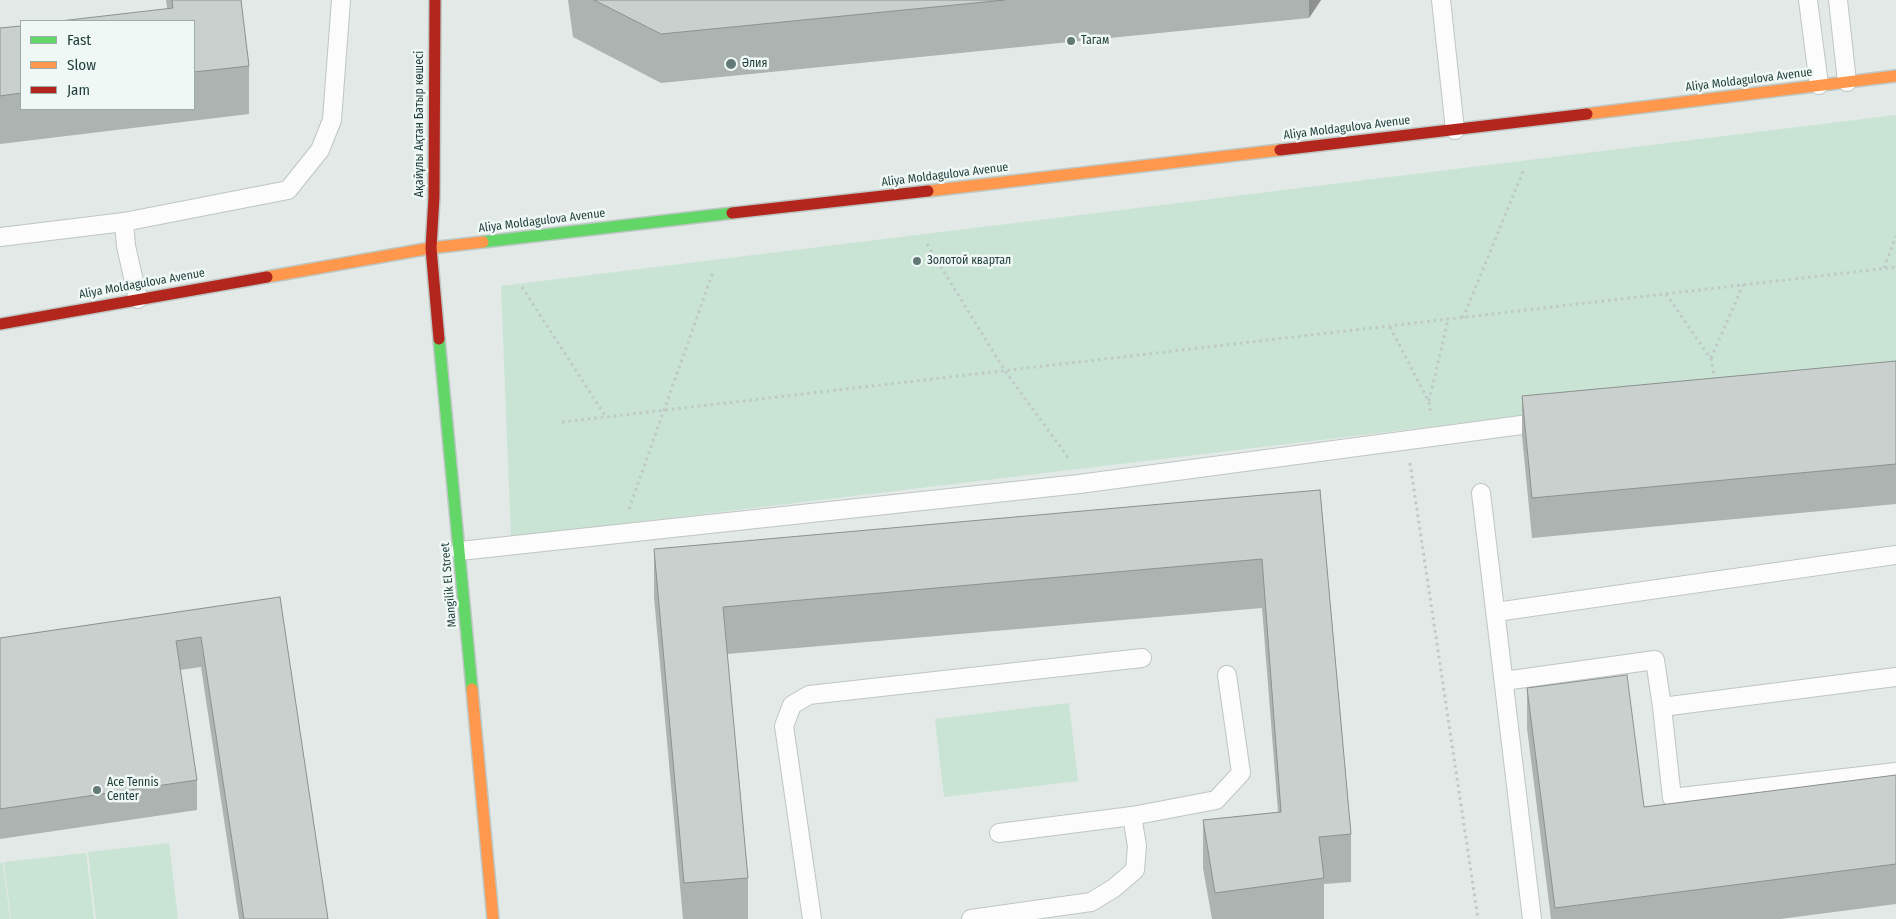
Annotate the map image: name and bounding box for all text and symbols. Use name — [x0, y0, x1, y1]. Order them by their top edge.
legend — [20, 20, 195, 110]
text: Fast — [67, 31, 91, 49]
place label: Тагам — [1081, 34, 1109, 48]
marker: Тагам — [1065, 35, 1077, 47]
street label: Ақайұлы Ақтан Батыр көшесі — [413, 51, 427, 197]
text: Slow — [67, 56, 96, 74]
marker: Әлия — [724, 57, 738, 71]
place label: Әлия — [742, 57, 767, 71]
street label: Aliya Moldagulova Avenue — [1685, 65, 1813, 95]
text: Jam — [67, 81, 90, 99]
street label: Aliya Moldagulova Avenue — [1283, 113, 1411, 143]
street label: Aliya Moldagulova Avenue — [881, 160, 1009, 190]
street label: Aliya Moldagulova Avenue — [478, 206, 606, 236]
place label: Золотой квартал — [927, 254, 1011, 268]
marker: Золотой квартал — [911, 255, 923, 267]
street label: Aliya Moldagulova Avenue — [78, 266, 206, 302]
street label: Mangilik El Street — [438, 542, 460, 628]
place label: Ace Tennis Center — [107, 776, 159, 804]
marker: Ace Tennis Center — [91, 784, 103, 796]

